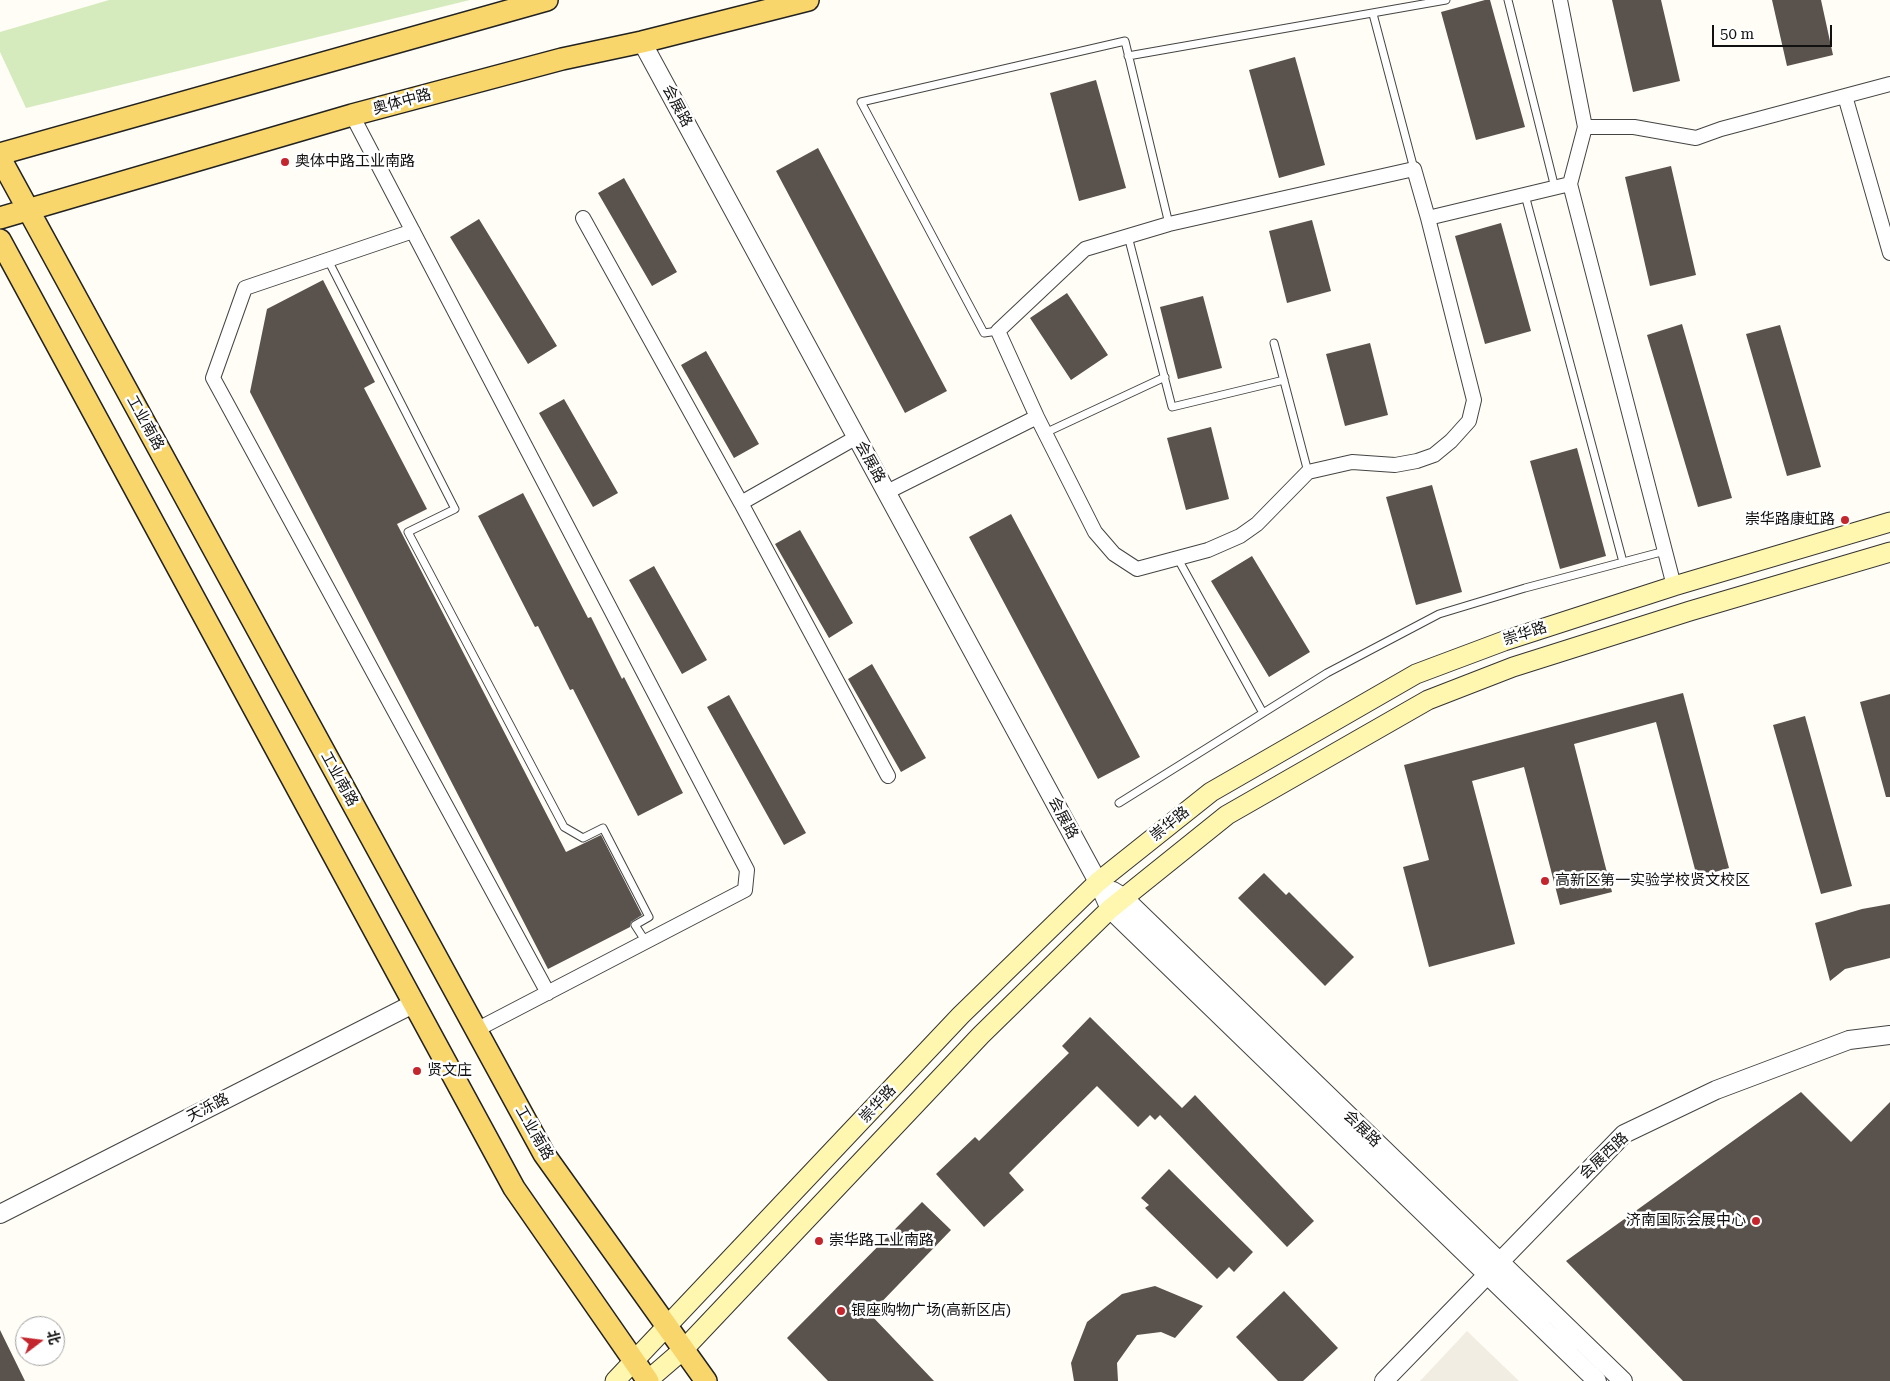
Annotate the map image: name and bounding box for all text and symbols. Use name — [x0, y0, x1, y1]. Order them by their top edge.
scale bar — [1715, 15, 1835, 47]
text: 50 m — [1720, 25, 1754, 43]
street label: 会展路 — [658, 82, 696, 130]
street label: 奥体中路 — [371, 86, 433, 118]
place label: 奥体中路工业南路 — [295, 153, 415, 171]
marker: 奥体中路工业南路 — [279, 156, 291, 168]
street label: 工业南路 — [123, 392, 167, 454]
street label: 会展路 — [851, 438, 889, 486]
place label: 崇华路康虹路 — [1745, 511, 1835, 529]
marker: 崇华路康虹路 — [1839, 514, 1851, 526]
street label: 崇华路 — [1501, 618, 1549, 650]
street label: 工业南路 — [317, 748, 361, 810]
street label: 会展路 — [1044, 794, 1082, 842]
street label: 崇华路 — [1147, 803, 1193, 845]
place label: 高新区第一实验学校贤文校区 — [1555, 872, 1750, 890]
marker: 高新区第一实验学校贤文校区 — [1539, 875, 1551, 887]
place label: 贤文庄 — [427, 1062, 472, 1080]
marker: 贤文庄 — [411, 1065, 423, 1077]
street label: 崇华路 — [856, 1081, 900, 1127]
street label: 天泺路 — [184, 1090, 232, 1126]
street label: 工业南路 — [511, 1103, 557, 1163]
street label: 会展路 — [1340, 1107, 1384, 1151]
street label: 会展西路 — [1576, 1129, 1632, 1183]
place label: 济南国际会展中心 — [1626, 1212, 1746, 1230]
marker: 济南国际会展中心 — [1750, 1215, 1762, 1227]
place label: 崇华路工业南路 — [829, 1232, 934, 1250]
marker: 崇华路工业南路 — [813, 1235, 825, 1247]
place label: 银座购物广场(高新区店) — [851, 1302, 1011, 1320]
marker: 银座购物广场(高新区店) — [835, 1305, 847, 1317]
north arrow — [15, 1316, 65, 1366]
text: 北 — [44, 1329, 63, 1346]

